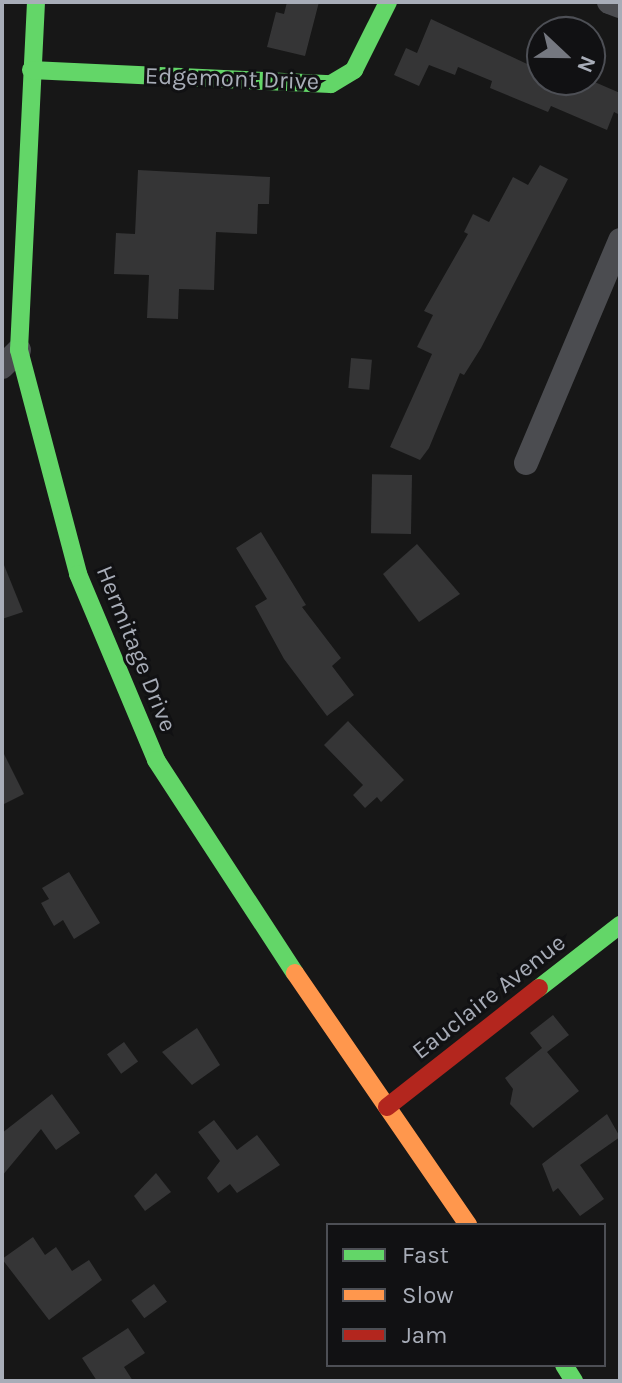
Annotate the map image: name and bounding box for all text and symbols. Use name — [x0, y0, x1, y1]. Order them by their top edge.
north arrow — [526, 16, 606, 96]
text: N — [571, 52, 601, 76]
street label: Edgemont Drive — [144, 62, 320, 96]
street label: Hermitage Drive — [90, 562, 182, 736]
street label: Eauclaire Avenue — [407, 928, 571, 1066]
legend — [326, 1223, 606, 1367]
text: Fast — [402, 1241, 449, 1269]
text: Slow — [402, 1281, 454, 1309]
text: Jam — [402, 1321, 447, 1349]

